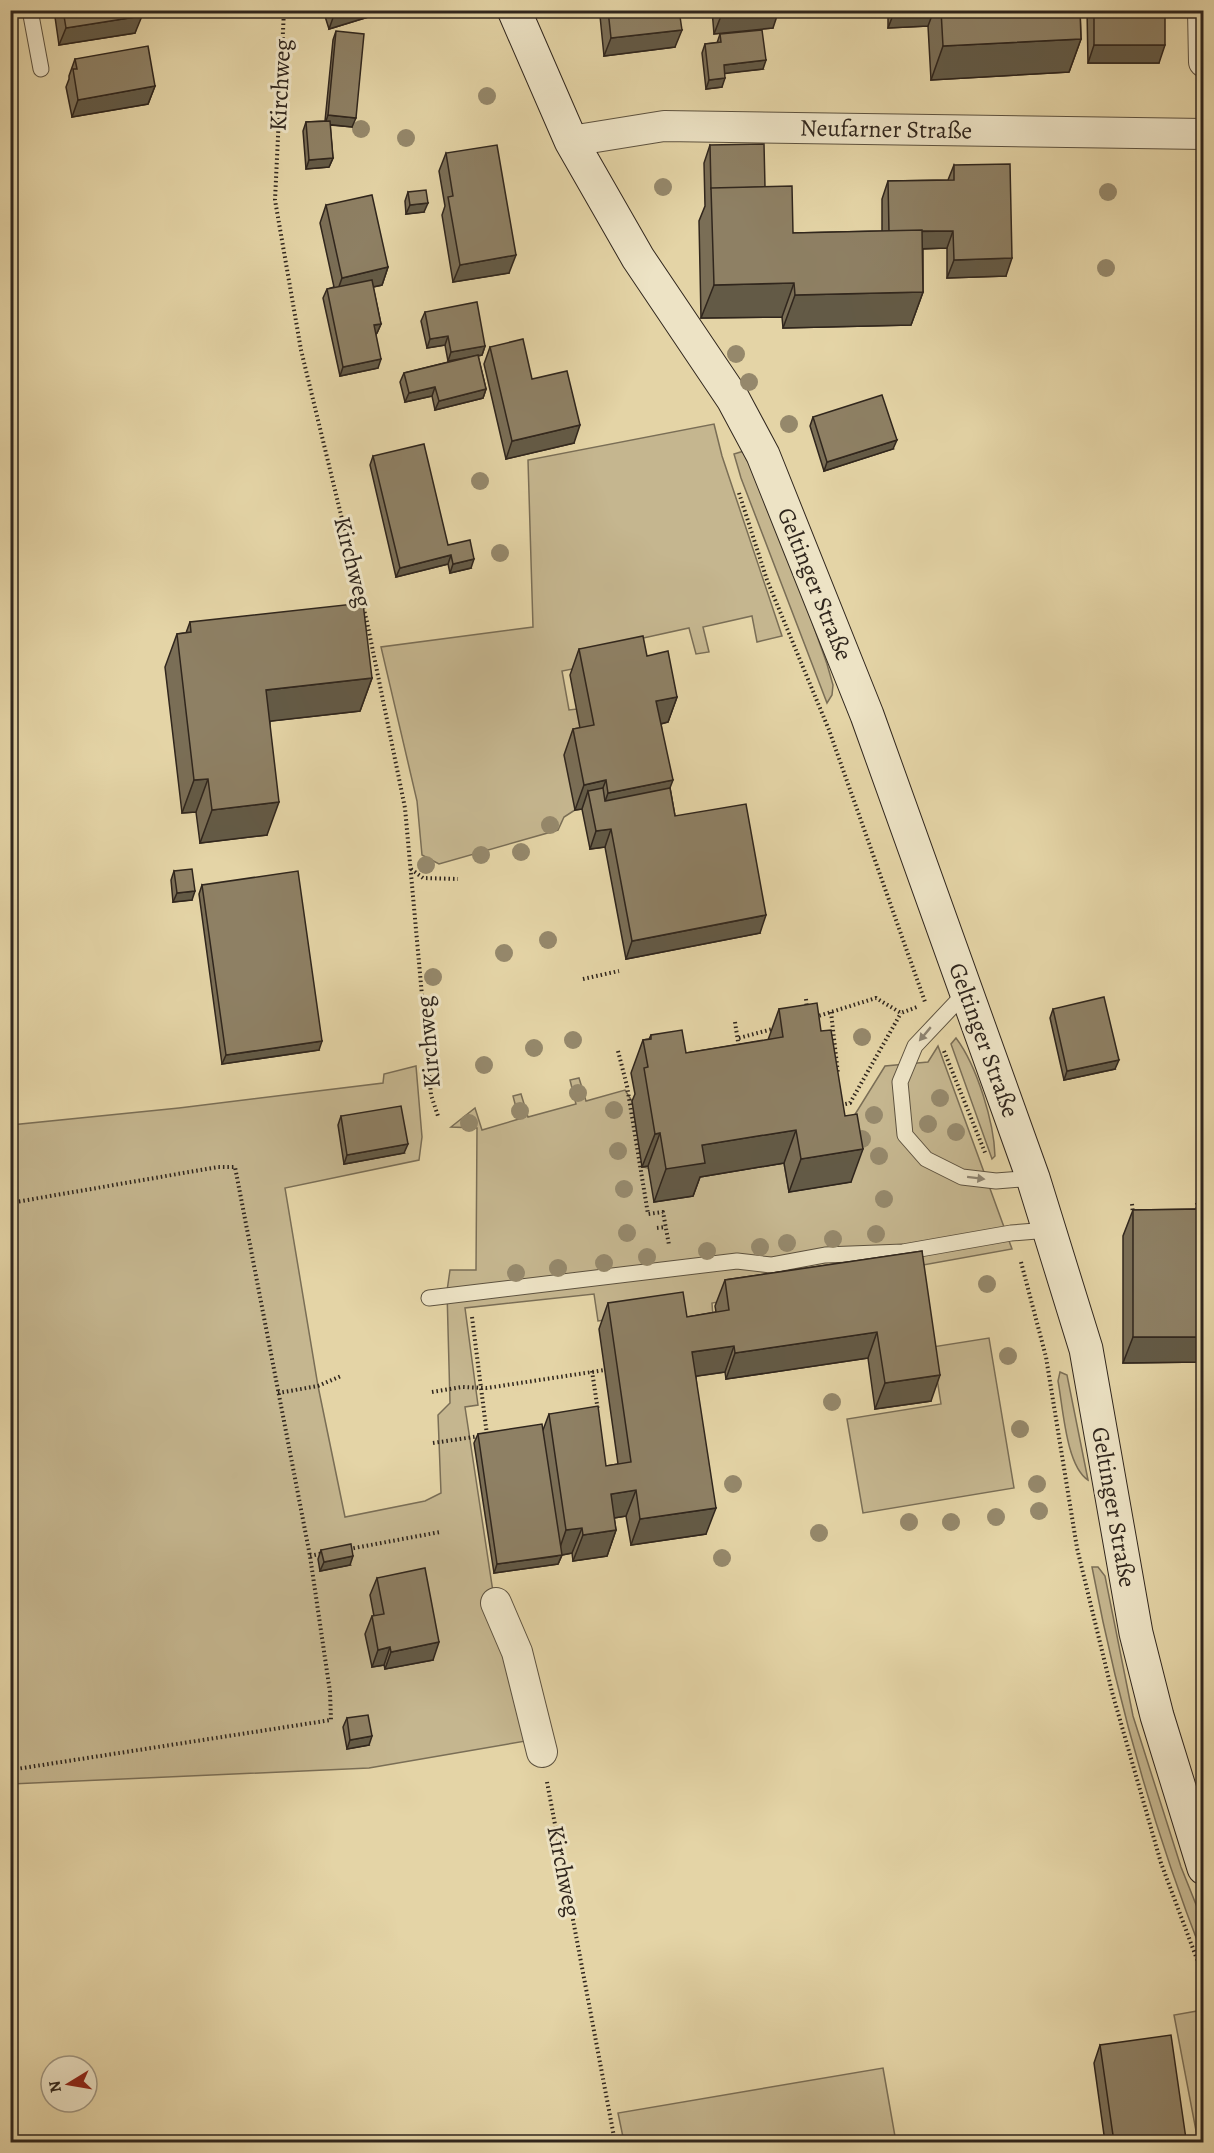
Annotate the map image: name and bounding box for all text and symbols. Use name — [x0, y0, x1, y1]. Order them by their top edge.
street label: Kirchweg — [262, 38, 298, 132]
street label: Neufarner Straße — [800, 112, 972, 146]
street label: Geltinger Straße — [770, 503, 860, 665]
street label: Kirchweg — [326, 513, 380, 611]
street label: Geltinger Straße — [941, 958, 1027, 1122]
street label: Kirchweg — [408, 995, 448, 1089]
one-way arrow — [919, 1026, 932, 1042]
one-way arrow — [967, 1174, 986, 1183]
street label: Geltinger Straße — [1084, 1424, 1144, 1590]
street label: Kirchweg — [539, 1823, 589, 1919]
north arrow — [39, 2054, 99, 2114]
text: N — [43, 2079, 67, 2094]

